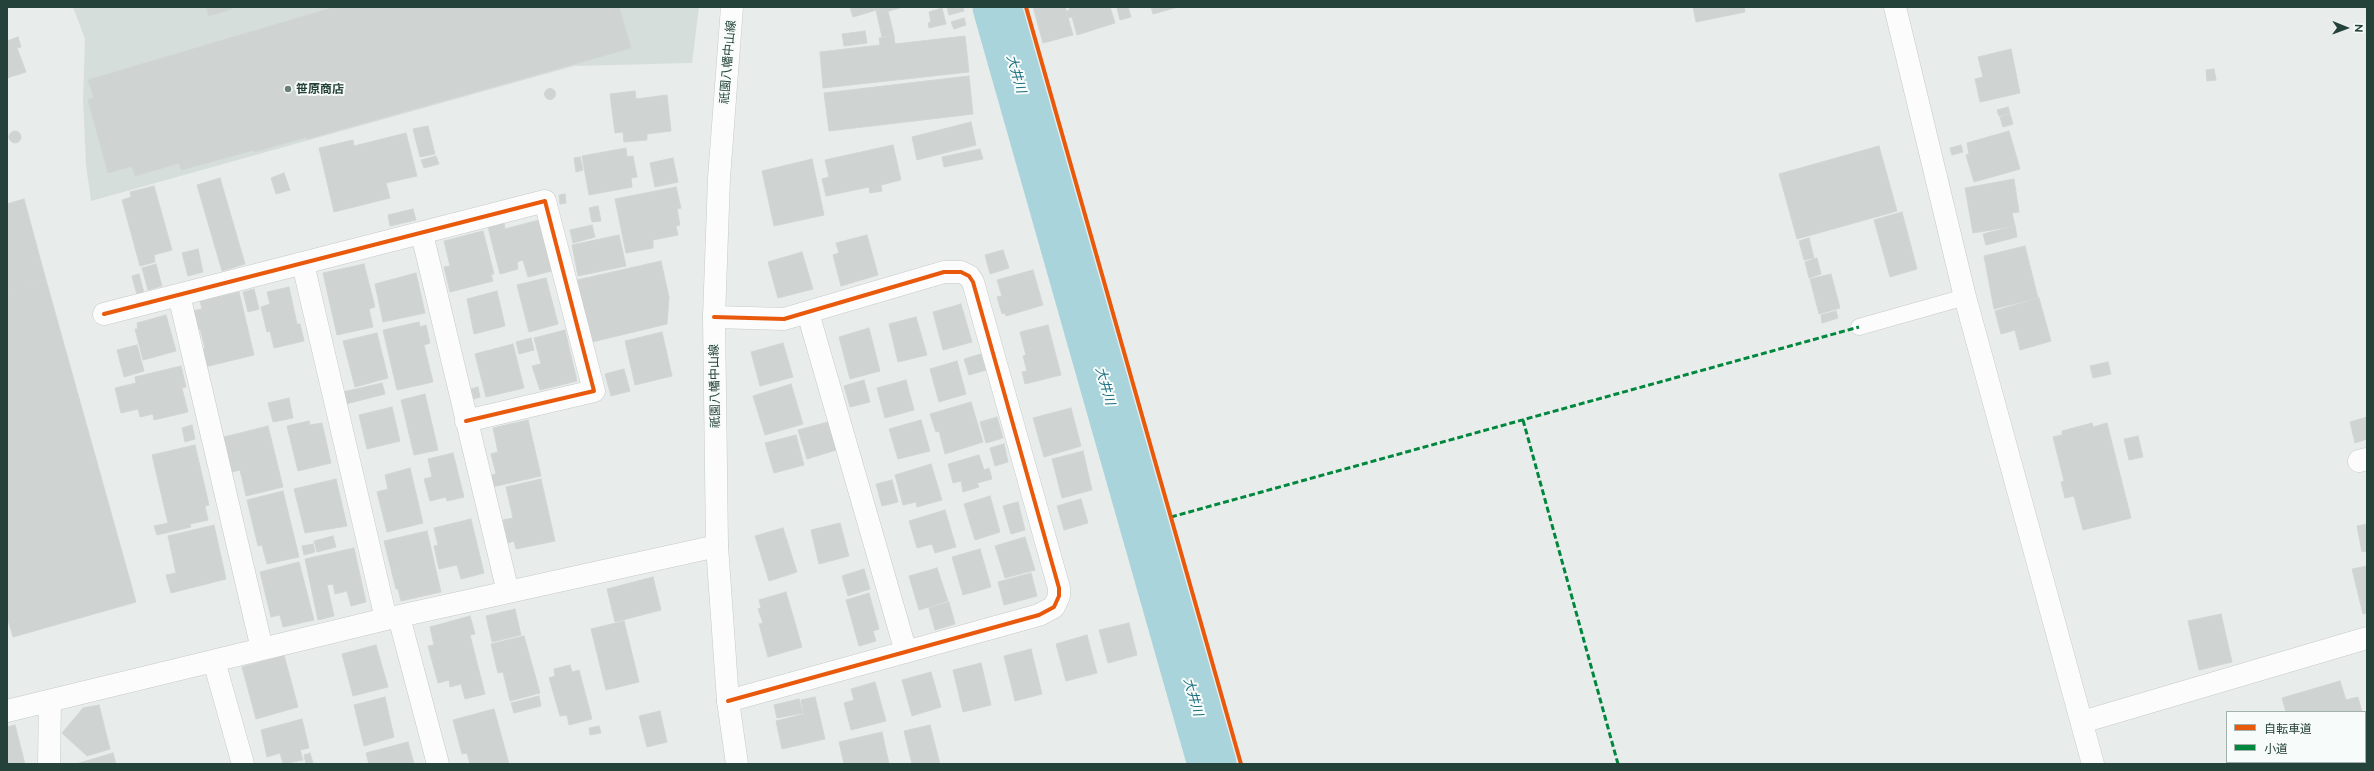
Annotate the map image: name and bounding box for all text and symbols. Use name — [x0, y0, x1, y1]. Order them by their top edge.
north arrow — [2326, 8, 2366, 48]
street label: 祇園八幡中山線 — [717, 20, 739, 104]
text: N — [2352, 24, 2365, 33]
water label: 大井川 — [1003, 53, 1029, 95]
place label: 笹原商店 — [296, 82, 344, 96]
marker: 笹原商店 — [283, 84, 293, 94]
street label: 祇園八幡中山線 — [707, 344, 723, 428]
water label: 大井川 — [1092, 365, 1118, 407]
water label: 大井川 — [1180, 676, 1206, 718]
legend — [2226, 711, 2366, 763]
text: 自転車道 — [2264, 722, 2312, 736]
text: 小道 — [2264, 742, 2288, 756]

